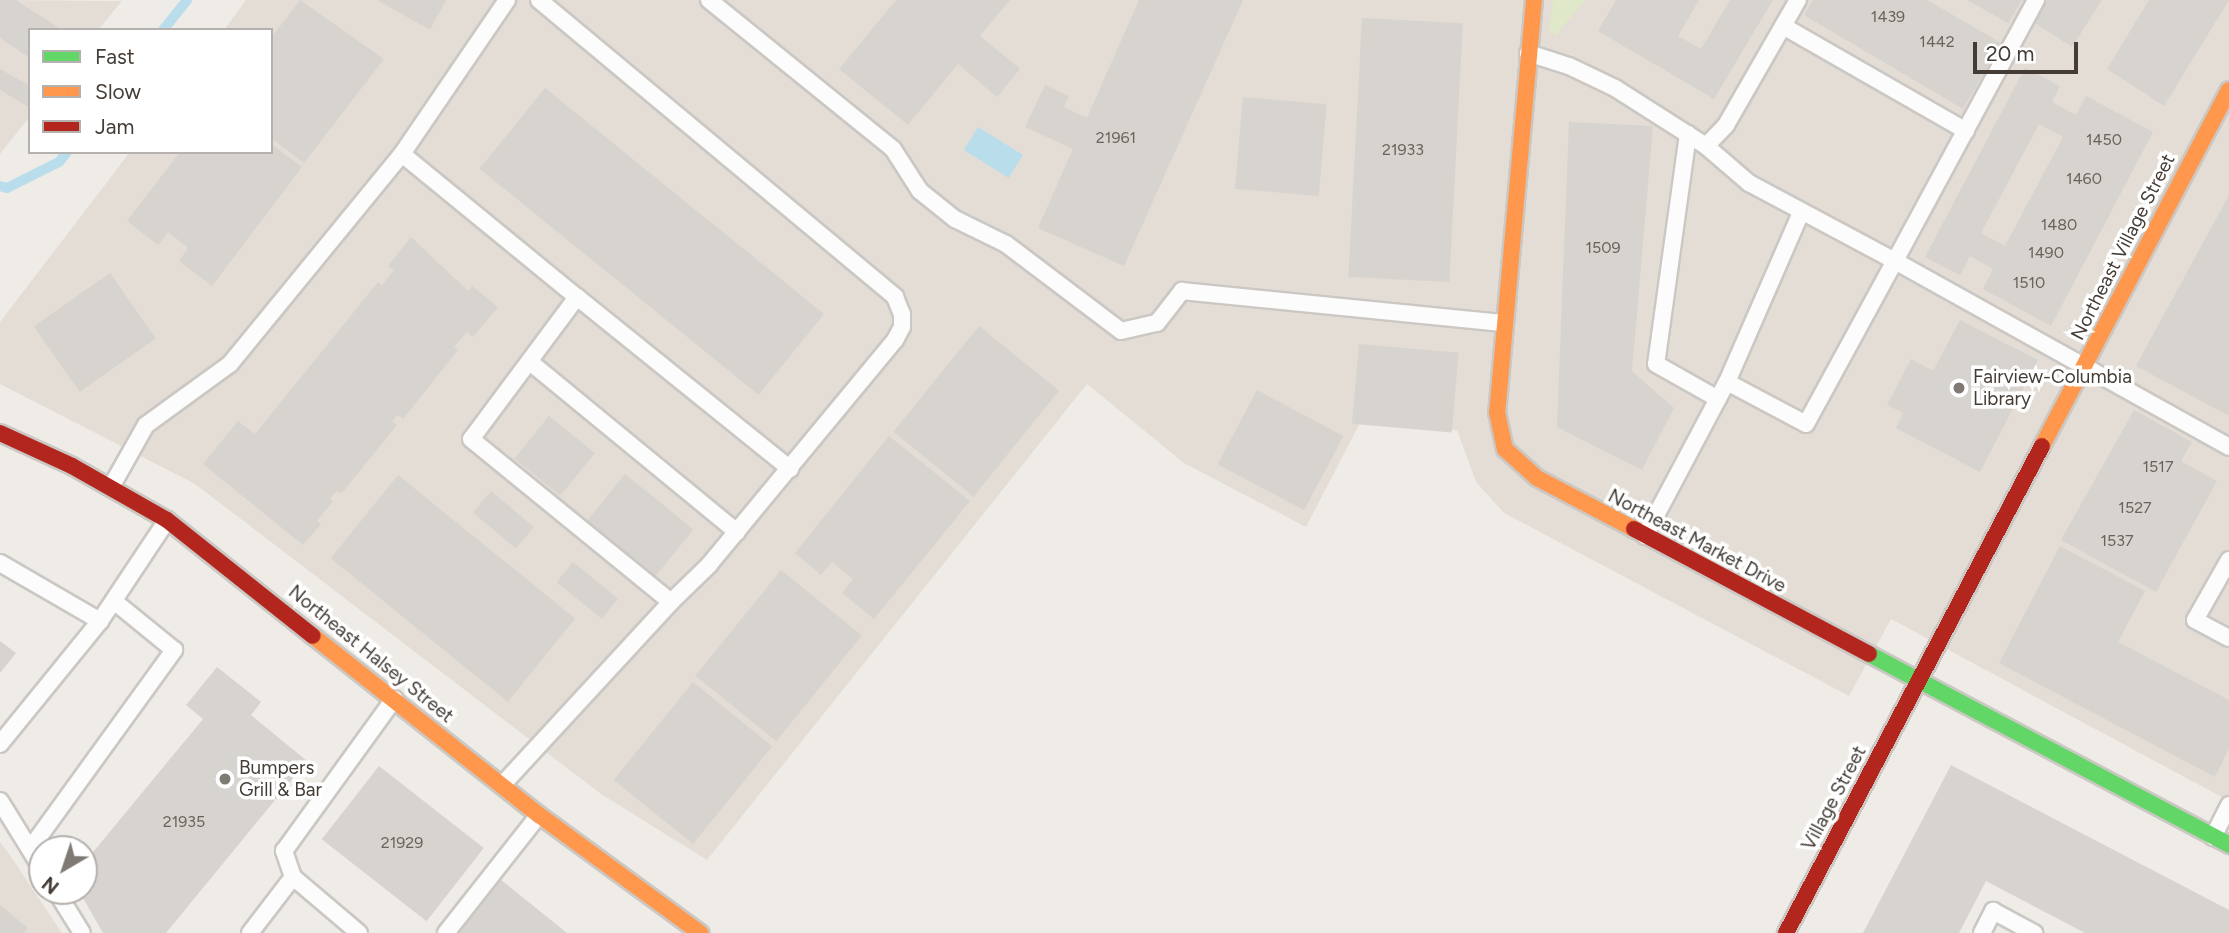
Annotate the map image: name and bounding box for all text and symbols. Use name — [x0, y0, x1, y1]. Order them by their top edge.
house number: 1439 — [1871, 7, 1905, 27]
legend — [28, 28, 273, 154]
scale bar — [1977, 28, 2082, 72]
house number: 1442 — [1919, 32, 1955, 52]
text: 20 m — [1986, 41, 2034, 66]
text: Fast — [95, 44, 135, 69]
text: Slow — [95, 79, 141, 104]
text: Jam — [95, 114, 134, 139]
house number: 21961 — [1096, 128, 1136, 148]
house number: 1450 — [2086, 130, 2122, 150]
house number: 21933 — [1382, 140, 1424, 160]
street label: Northeast Village Street — [2066, 150, 2180, 344]
house number: 1460 — [2066, 169, 2102, 189]
house number: 1480 — [2041, 215, 2077, 235]
house number: 1509 — [1585, 238, 1621, 258]
house number: 1490 — [2028, 243, 2064, 263]
house number: 1510 — [2013, 273, 2045, 293]
place label: Fairview-Columbia Library — [1973, 366, 2132, 410]
marker: Fairview-Columbia Library — [1951, 380, 1967, 396]
house number: 1517 — [2142, 457, 2174, 477]
street label: Northeast Market Drive — [1604, 484, 1790, 598]
house number: 1527 — [2118, 498, 2152, 518]
house number: 1537 — [2100, 531, 2134, 551]
street label: Northeast Halsey Street — [284, 580, 458, 728]
street label: Village Street — [1797, 742, 1871, 854]
place label: Bumpers Grill & Bar — [239, 757, 322, 801]
marker: Bumpers Grill & Bar — [217, 771, 233, 787]
house number: 21935 — [163, 812, 205, 832]
house number: 21929 — [381, 833, 423, 853]
north arrow — [28, 835, 98, 905]
text: N — [38, 872, 64, 899]

